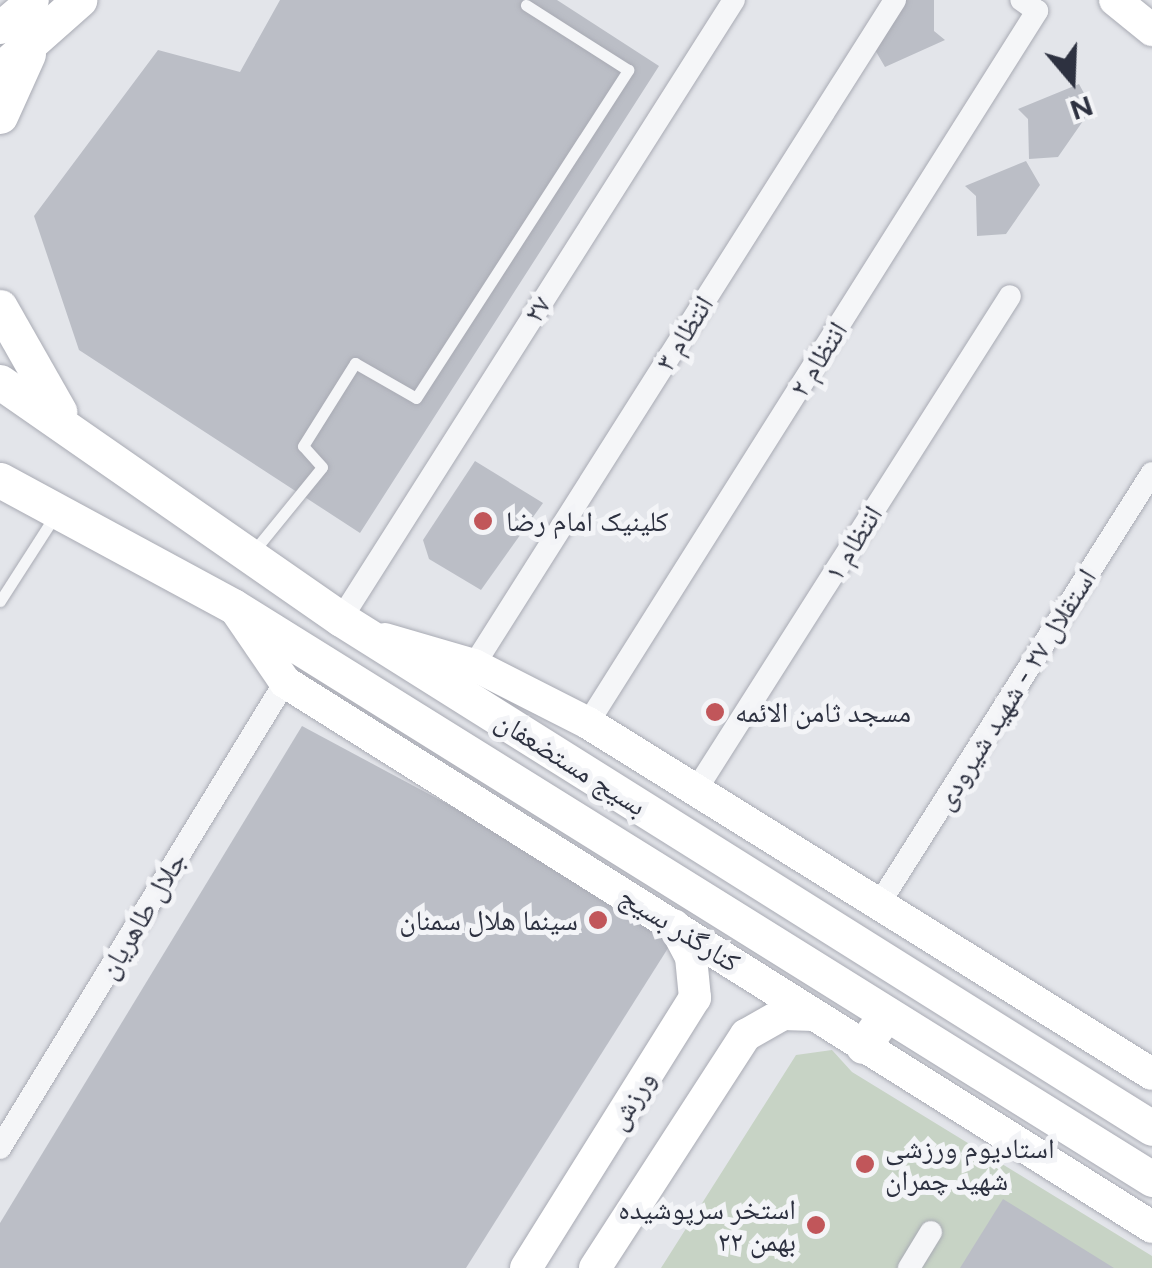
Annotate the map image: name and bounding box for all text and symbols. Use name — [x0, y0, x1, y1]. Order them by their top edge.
north arrow — [1022, 30, 1122, 130]
text: N — [1066, 89, 1098, 128]
street label: ۲۷ — [516, 289, 558, 329]
street label: انتظام ۳ — [648, 289, 720, 377]
street label: انتظام ۲ — [782, 315, 854, 403]
street label: انتظام ۱ — [817, 499, 889, 587]
place label: کلینیک امام رضا — [506, 504, 668, 538]
marker: کلینیک امام رضا — [470, 508, 496, 534]
street label: استقلال ۲۷ - شهید شیرودی — [927, 562, 1103, 816]
place label: مسجد ثامن الائمه — [735, 695, 911, 729]
marker: مسجد ثامن الائمه — [704, 701, 726, 723]
street label: بسیج مستضعفان — [490, 703, 652, 823]
street label: جلال طاهریان — [91, 845, 193, 985]
street label: کنارگذر بسیج — [614, 879, 746, 979]
place label: سینما هلال سمنان — [399, 903, 578, 937]
marker: سینما هلال سمنان — [587, 909, 609, 931]
street label: ورزش — [600, 1064, 662, 1136]
place label: استادیوم ورزشی شهید چمران — [885, 1131, 1055, 1197]
marker: استادیوم ورزشی شهید چمران — [854, 1153, 876, 1175]
place label: استخر سرپوشیده ۲۲ بهمن — [618, 1192, 796, 1258]
marker: استخر سرپوشیده ۲۲ بهمن — [805, 1214, 827, 1236]

